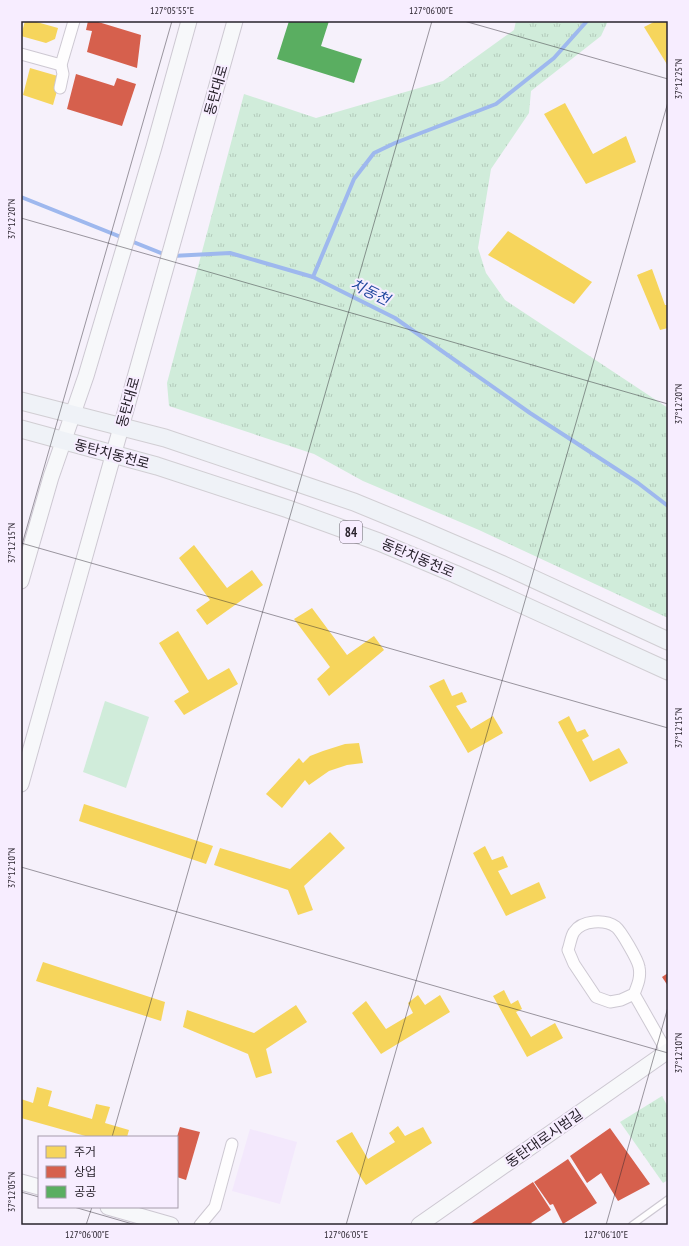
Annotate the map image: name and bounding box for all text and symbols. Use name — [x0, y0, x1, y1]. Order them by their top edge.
text: 127°05'55"E — [150, 4, 194, 17]
text: 127°06'00"E — [409, 4, 453, 17]
text: 37°12'25"N — [672, 59, 685, 99]
street label: 동탄대로 — [200, 63, 232, 117]
text: 37°12'20"N — [5, 199, 18, 239]
water label: 치동천 — [347, 274, 395, 310]
street label: 동탄대로 — [112, 375, 144, 429]
text: 37°12'20"N — [672, 384, 685, 424]
street label: 동탄치동천로 — [72, 435, 152, 473]
road number: 84 — [340, 521, 362, 543]
text: 37°12'15"N — [5, 523, 18, 563]
street label: 동탄치동천로 — [379, 535, 457, 581]
text: 37°12'15"N — [672, 708, 685, 748]
text: 37°12'10"N — [5, 848, 18, 888]
text: 37°12'10"N — [672, 1033, 685, 1073]
street label: 동탄대로시범길 — [502, 1105, 586, 1171]
legend — [38, 1136, 178, 1208]
text: 주거 — [74, 1144, 96, 1159]
text: 상업 — [74, 1164, 96, 1179]
text: 37°12'05"N — [5, 1172, 18, 1212]
text: 공공 — [74, 1184, 96, 1199]
text: 127°06'00"E — [65, 1228, 109, 1241]
text: 127°06'05"E — [324, 1228, 368, 1241]
text: 127°06'10"E — [584, 1228, 628, 1241]

